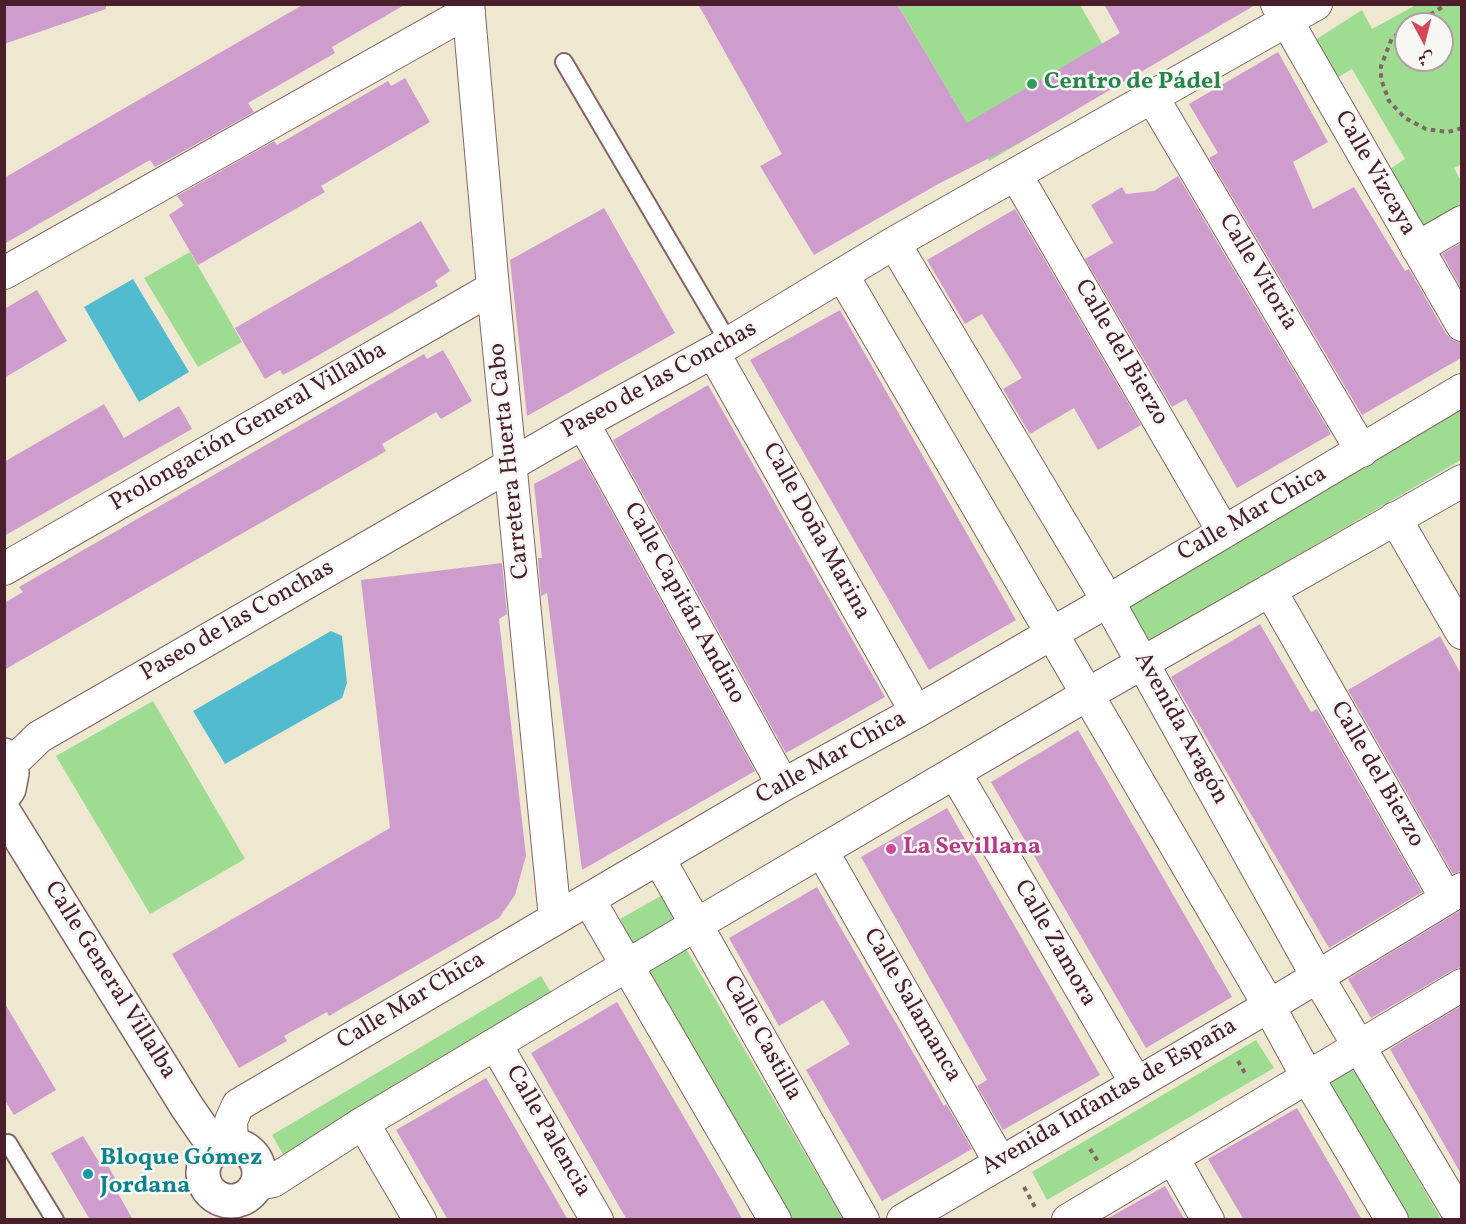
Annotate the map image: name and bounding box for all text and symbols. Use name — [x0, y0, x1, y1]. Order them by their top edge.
north arrow — [1394, 12, 1454, 72]
text: ش — [1417, 46, 1435, 70]
place label: Centro de Pádel — [1044, 70, 1221, 98]
marker: Centro de Pádel — [1025, 77, 1039, 91]
street label: Calle Vizcaya — [1327, 106, 1421, 242]
street label: Calle Vitoria — [1211, 210, 1303, 336]
street label: Calle del Bierzo — [1067, 275, 1173, 431]
street label: Paseo de las Conchas — [557, 315, 763, 447]
street label: Prolongación General Villalba — [106, 337, 392, 519]
street label: Carretera Huerta Cabo — [484, 342, 538, 580]
street label: Calle Doña Marina — [755, 439, 875, 625]
street label: Calle Mar Chica — [1173, 461, 1333, 569]
street label: Calle Capitán Andino — [616, 498, 750, 710]
street label: Paseo de las Conchas — [136, 555, 340, 689]
street label: Avenida Aragón — [1126, 648, 1234, 810]
street label: Calle del Bierzo — [1323, 697, 1429, 853]
street label: Calle Mar Chica — [752, 706, 912, 812]
place label: La Sevillana — [903, 835, 1041, 863]
marker: La Sevillana — [884, 842, 898, 856]
street label: Calle Zamora — [1006, 876, 1102, 1012]
street label: Calle General Villalba — [36, 877, 182, 1085]
street label: Calle Salamanca — [855, 924, 967, 1088]
street label: Calle Mar Chica — [333, 947, 491, 1057]
street label: Calle Castilla — [715, 972, 807, 1106]
street label: Avenida Infantas de España — [977, 1013, 1243, 1183]
street label: Calle Palencia — [498, 1061, 596, 1203]
place label: Bloque Gómez Jordana — [100, 1146, 262, 1202]
marker: Bloque Gómez Jordana — [81, 1167, 95, 1181]

